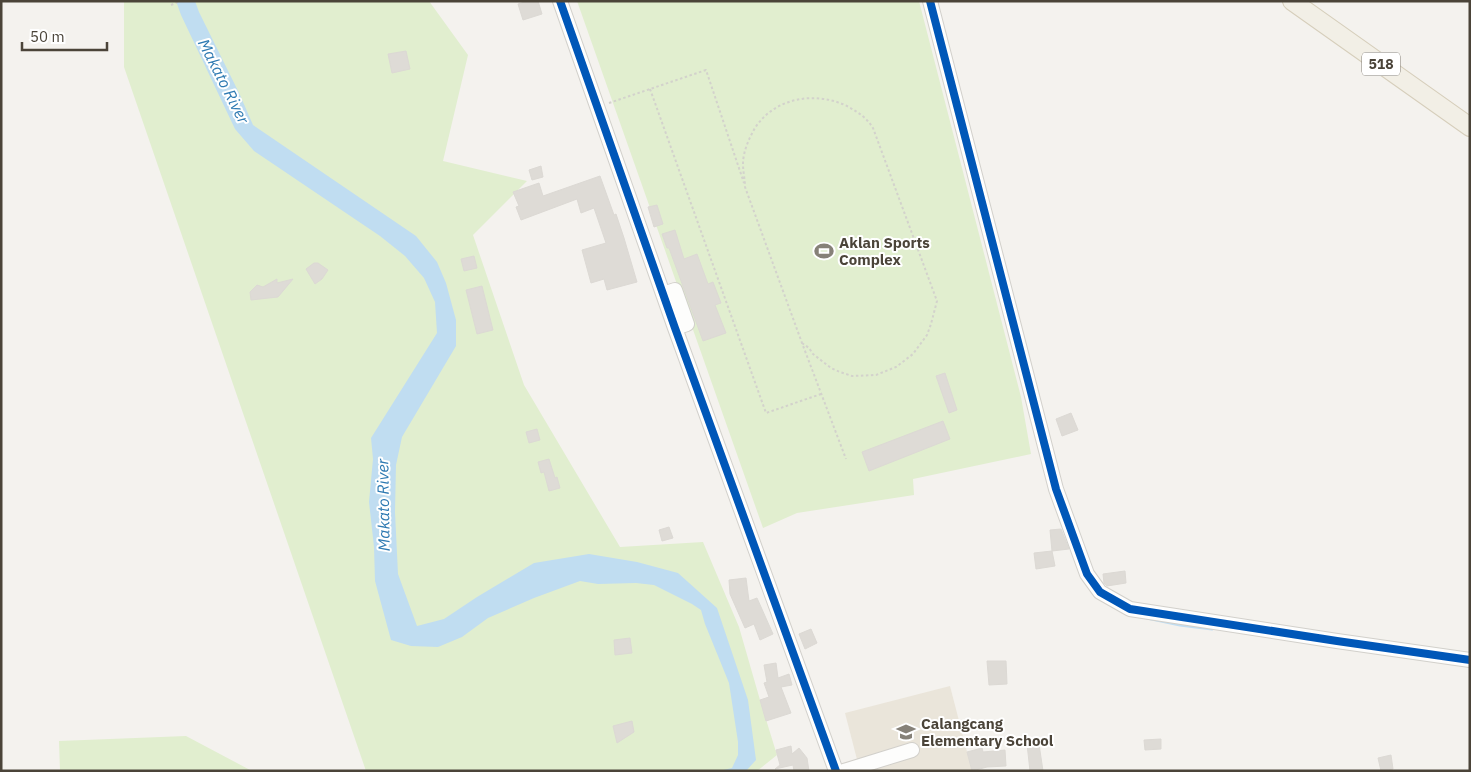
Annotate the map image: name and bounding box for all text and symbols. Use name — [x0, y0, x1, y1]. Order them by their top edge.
scale bar — [22, 20, 108, 52]
text: 50 m — [30, 27, 65, 46]
water label: Makato River — [194, 35, 254, 128]
road number: 518 — [1362, 52, 1400, 76]
place label: Aklan Sports Complex — [839, 233, 930, 269]
sports icon: Aklan Sports Complex — [813, 240, 835, 262]
water label: Makato River — [372, 457, 394, 551]
place label: Calangcang Elementary School — [921, 714, 1054, 750]
school or university icon: Calangcang Elementary School — [895, 721, 917, 743]

